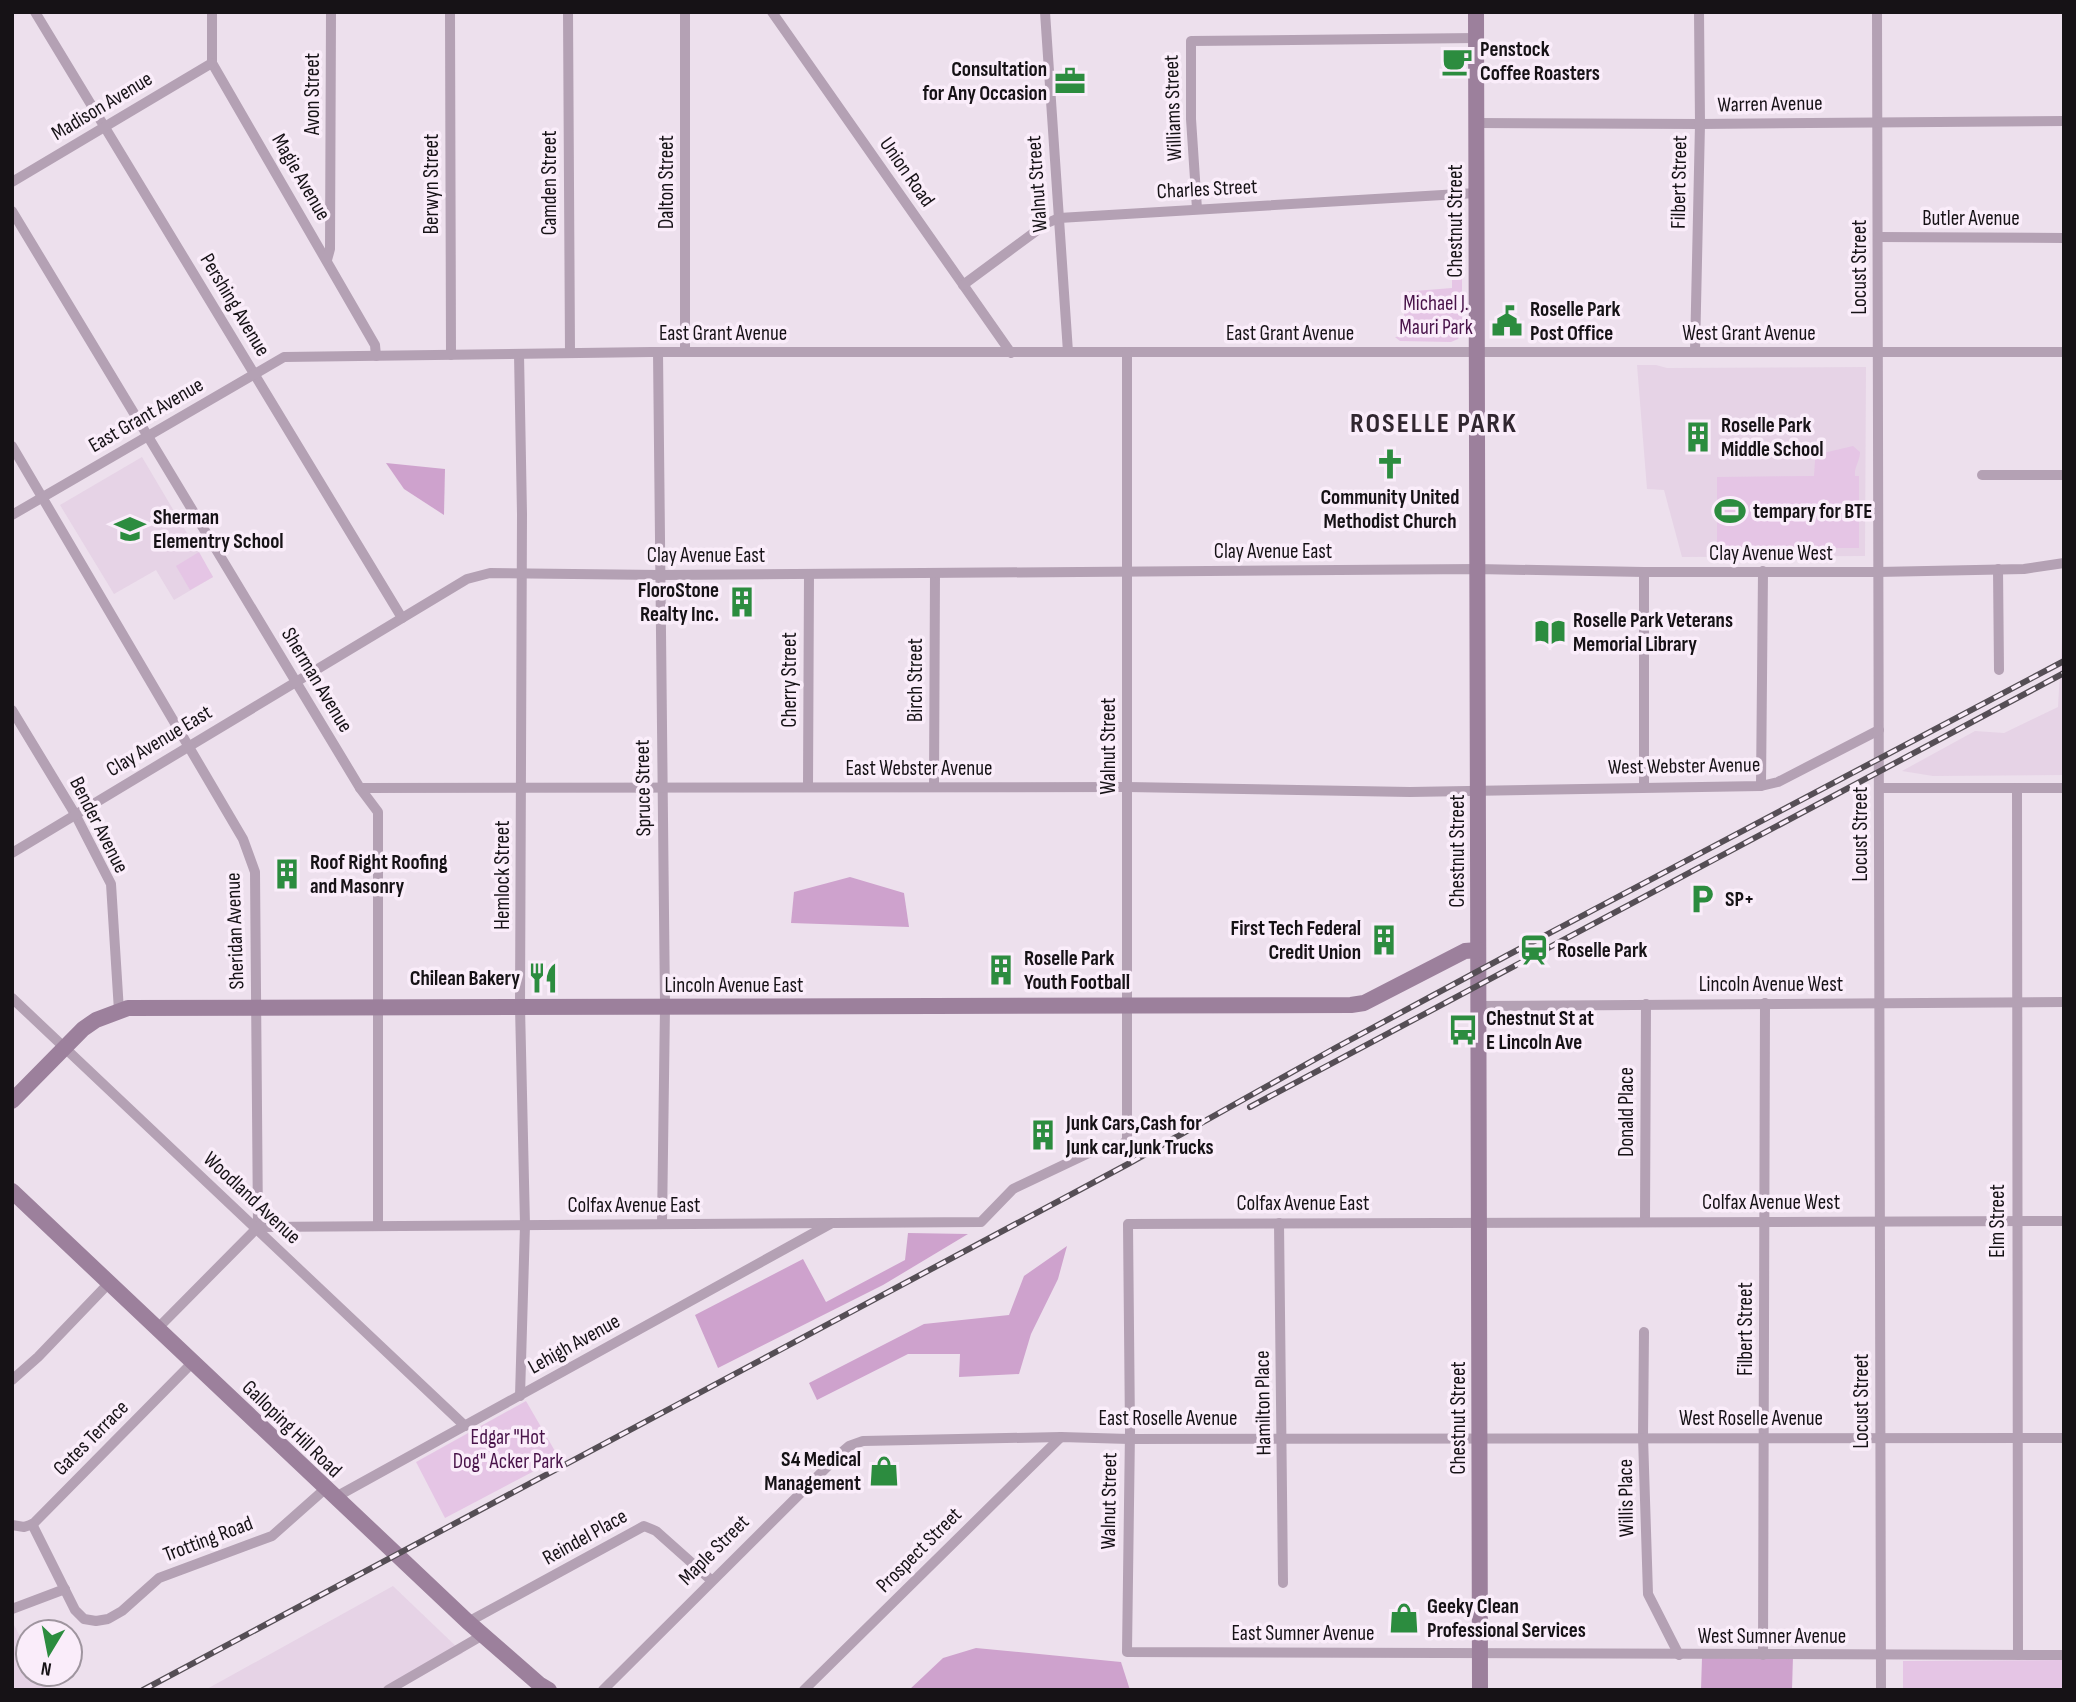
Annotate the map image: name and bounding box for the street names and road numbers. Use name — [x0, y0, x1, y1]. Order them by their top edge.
street label: Avon Street — [300, 53, 325, 136]
street label: Williams Street — [1159, 54, 1187, 162]
street label: Madison Avenue — [47, 66, 157, 146]
street label: Warren Avenue — [1717, 91, 1823, 117]
street label: Magie Avenue — [266, 129, 336, 225]
street label: Camden Street — [537, 130, 562, 236]
street label: Union Road — [874, 132, 940, 212]
street label: Berwyn Street — [419, 134, 444, 234]
street label: Dalton Street — [654, 135, 679, 229]
street label: Walnut Street — [1021, 135, 1053, 233]
street label: Filbert Street — [1666, 135, 1692, 229]
street label: Chestnut Street — [1443, 164, 1468, 278]
street label: Charles Street — [1156, 174, 1258, 204]
street label: Butler Avenue — [1922, 206, 2020, 231]
street label: Locust Street — [1847, 219, 1872, 315]
street label: Pershing Avenue — [195, 249, 275, 361]
street label: East Grant Avenue — [659, 321, 787, 346]
street label: East Grant Avenue — [1226, 321, 1354, 346]
street label: West Grant Avenue — [1682, 321, 1816, 346]
street label: East Grant Avenue — [84, 372, 208, 458]
street label: Clay Avenue East — [1214, 539, 1332, 564]
street label: Clay Avenue West — [1709, 541, 1833, 566]
street label: Clay Avenue East — [647, 543, 765, 568]
street label: Sherman Avenue — [276, 623, 358, 737]
street label: Cherry Street — [777, 632, 802, 728]
street label: Birch Street — [903, 638, 928, 722]
street label: Walnut Street — [1096, 698, 1121, 794]
street label: Clay Avenue East — [102, 700, 216, 782]
street label: Spruce Street — [630, 739, 656, 837]
street label: West Webster Avenue — [1608, 752, 1760, 780]
street label: East Webster Avenue — [845, 756, 993, 781]
street label: Bender Avenue — [64, 773, 134, 877]
street label: Locust Street — [1848, 786, 1873, 882]
street label: Chestnut Street — [1445, 794, 1470, 908]
street label: Hemlock Street — [490, 820, 515, 930]
street label: Sheridan Avenue — [220, 872, 250, 990]
street label: Lincoln Avenue West — [1699, 972, 1843, 997]
street label: Lincoln Avenue East — [665, 973, 803, 998]
street label: Donald Place — [1614, 1067, 1639, 1157]
street label: Woodland Avenue — [198, 1147, 306, 1249]
street label: Elm Street — [1985, 1184, 2010, 1258]
street label: Colfax Avenue West — [1702, 1190, 1840, 1215]
street label: Colfax Avenue East — [1237, 1191, 1369, 1216]
street label: Colfax Avenue East — [568, 1193, 700, 1218]
street label: Filbert Street — [1733, 1282, 1758, 1376]
street label: Lehigh Avenue — [524, 1309, 624, 1379]
street label: Hamilton Place — [1250, 1350, 1276, 1456]
street label: Locust Street — [1849, 1353, 1874, 1449]
street label: Chestnut Street — [1446, 1361, 1471, 1475]
street label: Galloping Hill Road — [237, 1375, 347, 1483]
street label: Gates Terrace — [48, 1395, 134, 1481]
street label: East Roselle Avenue — [1099, 1406, 1237, 1431]
street label: West Roselle Avenue — [1679, 1406, 1823, 1431]
street label: Walnut Street — [1096, 1452, 1122, 1550]
street label: Willis Place — [1613, 1459, 1639, 1537]
street label: Prospect Street — [871, 1502, 967, 1598]
street label: Reindel Place — [538, 1504, 632, 1570]
street label: Maple Street — [674, 1510, 754, 1590]
street label: Trotting Road — [160, 1511, 256, 1567]
street label: East Sumner Avenue — [1231, 1621, 1375, 1646]
street label: West Sumner Avenue — [1698, 1624, 1846, 1649]

